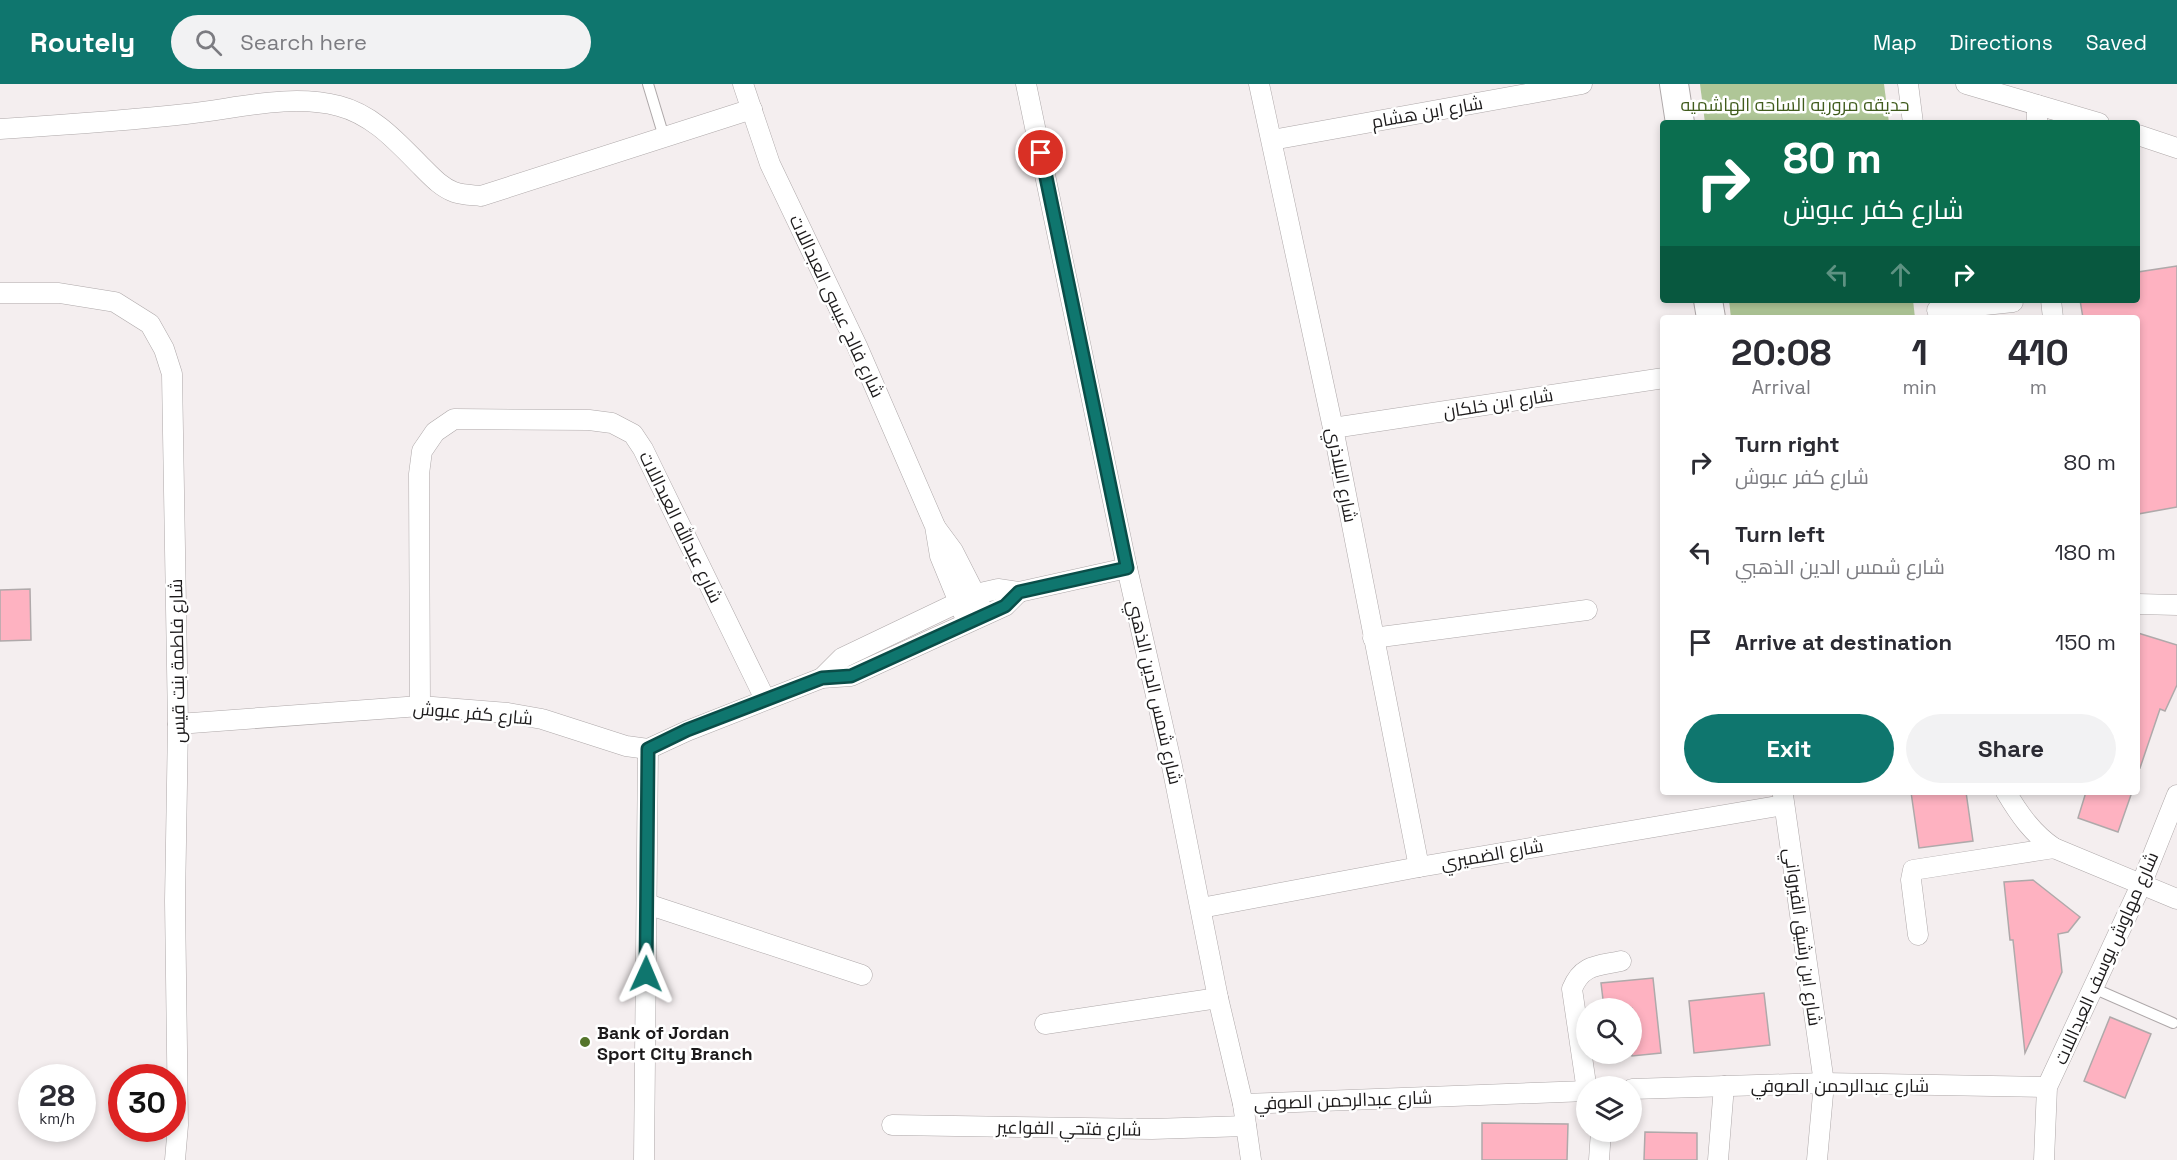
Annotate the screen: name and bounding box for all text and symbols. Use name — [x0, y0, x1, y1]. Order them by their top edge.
search box — [171, 15, 591, 69]
text: Routely — [30, 24, 135, 60]
icon: search — [192, 26, 225, 59]
text: Search here — [240, 28, 367, 56]
text: Map — [1873, 29, 1917, 56]
text: Directions — [1950, 29, 2053, 56]
text: Saved — [2086, 29, 2147, 56]
street label: شارع ابن هشام — [1369, 91, 1485, 134]
park label: حديقه مروريه الساحه الهاشميه — [1680, 93, 1910, 116]
pin — [1015, 127, 1066, 178]
text: 80 m — [1783, 132, 1882, 185]
icon: arrive — [1024, 136, 1057, 169]
icon: right — [1684, 144, 1762, 222]
text: شارع كفر عبوش — [1783, 192, 1964, 227]
street label: شارع فالح عيسى العبداللات — [784, 211, 889, 402]
icon: left — [1821, 258, 1854, 291]
icon: ahead — [1884, 258, 1917, 291]
icon: right — [1947, 258, 1980, 291]
text: 20:08 — [1731, 330, 1831, 376]
text: 1 — [1911, 330, 1928, 376]
text: 410 — [2008, 330, 2069, 376]
text: Arrival — [1751, 374, 1811, 400]
text: min — [1902, 374, 1937, 400]
text: m — [2030, 374, 2047, 400]
street label: شارع ابن خلكان — [1441, 383, 1555, 424]
street label: شارع البلاذري — [1319, 426, 1362, 525]
text: Turn right — [1735, 430, 1840, 458]
icon: right — [1684, 446, 1717, 479]
street label: شارع عبدالله العبداللات — [633, 447, 728, 607]
text: 80 m — [2064, 448, 2116, 476]
text: شارع كفر عبوش — [1735, 464, 1869, 490]
text: Turn left — [1735, 520, 1825, 548]
icon: left — [1684, 536, 1717, 569]
text: 180 m — [2054, 538, 2116, 566]
text: شارع شمس الدين الذهبي — [1735, 554, 1945, 580]
street label: شارع فاطمة بنت قيس — [164, 579, 191, 743]
street label: شارع شمس الدين الذهبي — [1120, 597, 1187, 787]
icon: arrive — [1684, 626, 1717, 659]
text: Arrive at destination — [1735, 628, 1952, 656]
text: 150 m — [2055, 628, 2116, 656]
street label: شارع كفر عبوش — [412, 696, 534, 731]
button: Exit — [1684, 714, 1894, 783]
button: Share — [1906, 714, 2116, 783]
street label: شارع الضميري — [1439, 834, 1546, 877]
street label: شارع ابن رشيق القيرواني — [1776, 847, 1827, 1028]
street label: شارع مهاوش يوسف العبداللات — [2049, 848, 2164, 1068]
position arrow — [614, 942, 678, 1006]
map controls — [1576, 998, 1642, 1142]
button: search — [1576, 998, 1642, 1064]
place label: Bank of Jordan Sport City Branch — [597, 1021, 753, 1065]
marker: Bank of Jordan Sport City Branch — [578, 1035, 592, 1049]
speed limit sign: 30 — [108, 1064, 186, 1142]
street label: شارع عبدالرحمن الصوفي — [1751, 1074, 1929, 1100]
text: 28 — [39, 1076, 75, 1115]
button: layers — [1576, 1076, 1642, 1142]
street label: شارع عبدالرحمن الصوفي — [1253, 1085, 1433, 1118]
text: km/h — [39, 1109, 75, 1128]
street label: شارع فتحي الفواعير — [995, 1115, 1142, 1144]

